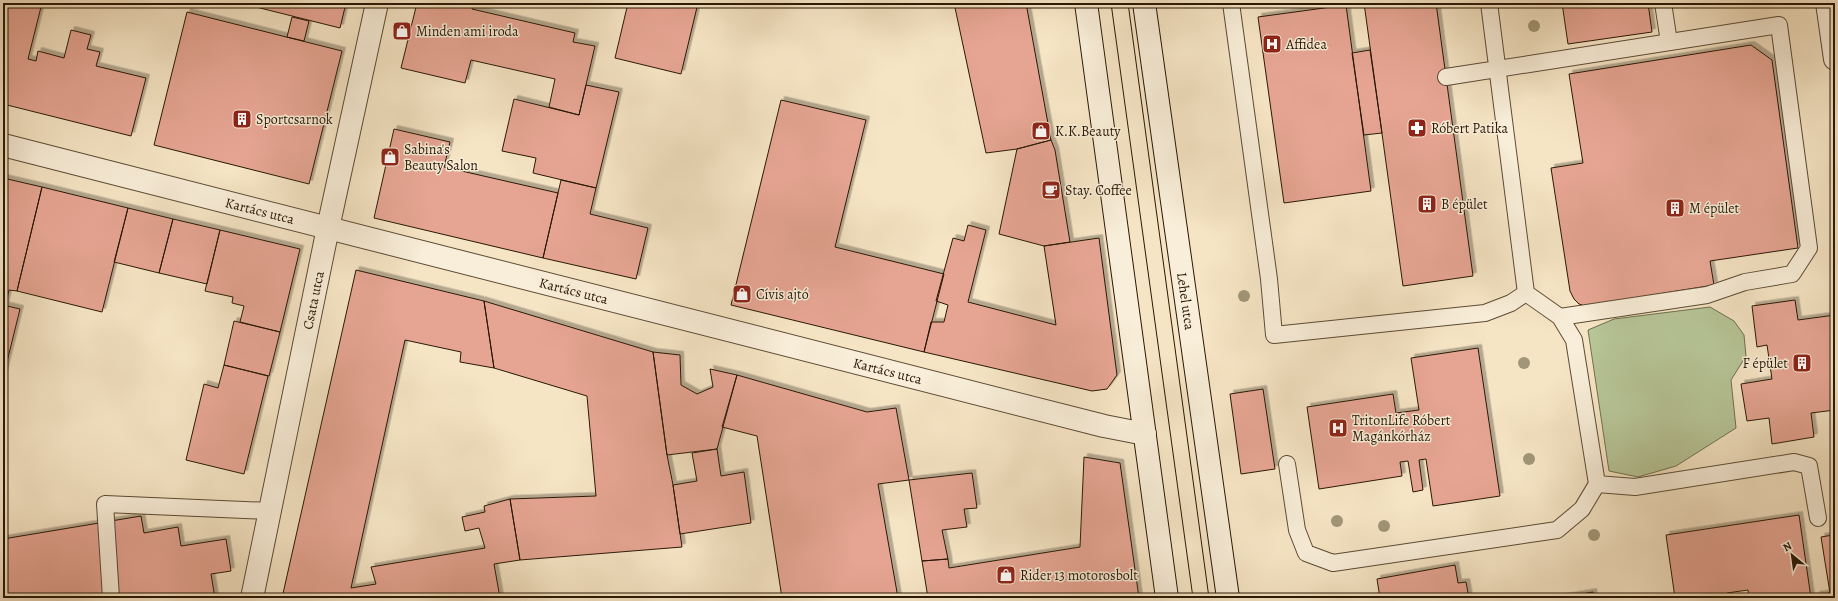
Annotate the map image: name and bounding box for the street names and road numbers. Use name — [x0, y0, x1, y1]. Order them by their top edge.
street label: Kartács utca — [223, 193, 297, 229]
street label: Csata utca — [298, 269, 329, 331]
street label: Lehel utca — [1173, 271, 1200, 331]
street label: Kartács utca — [537, 273, 611, 309]
street label: Kartács utca — [851, 353, 925, 389]

